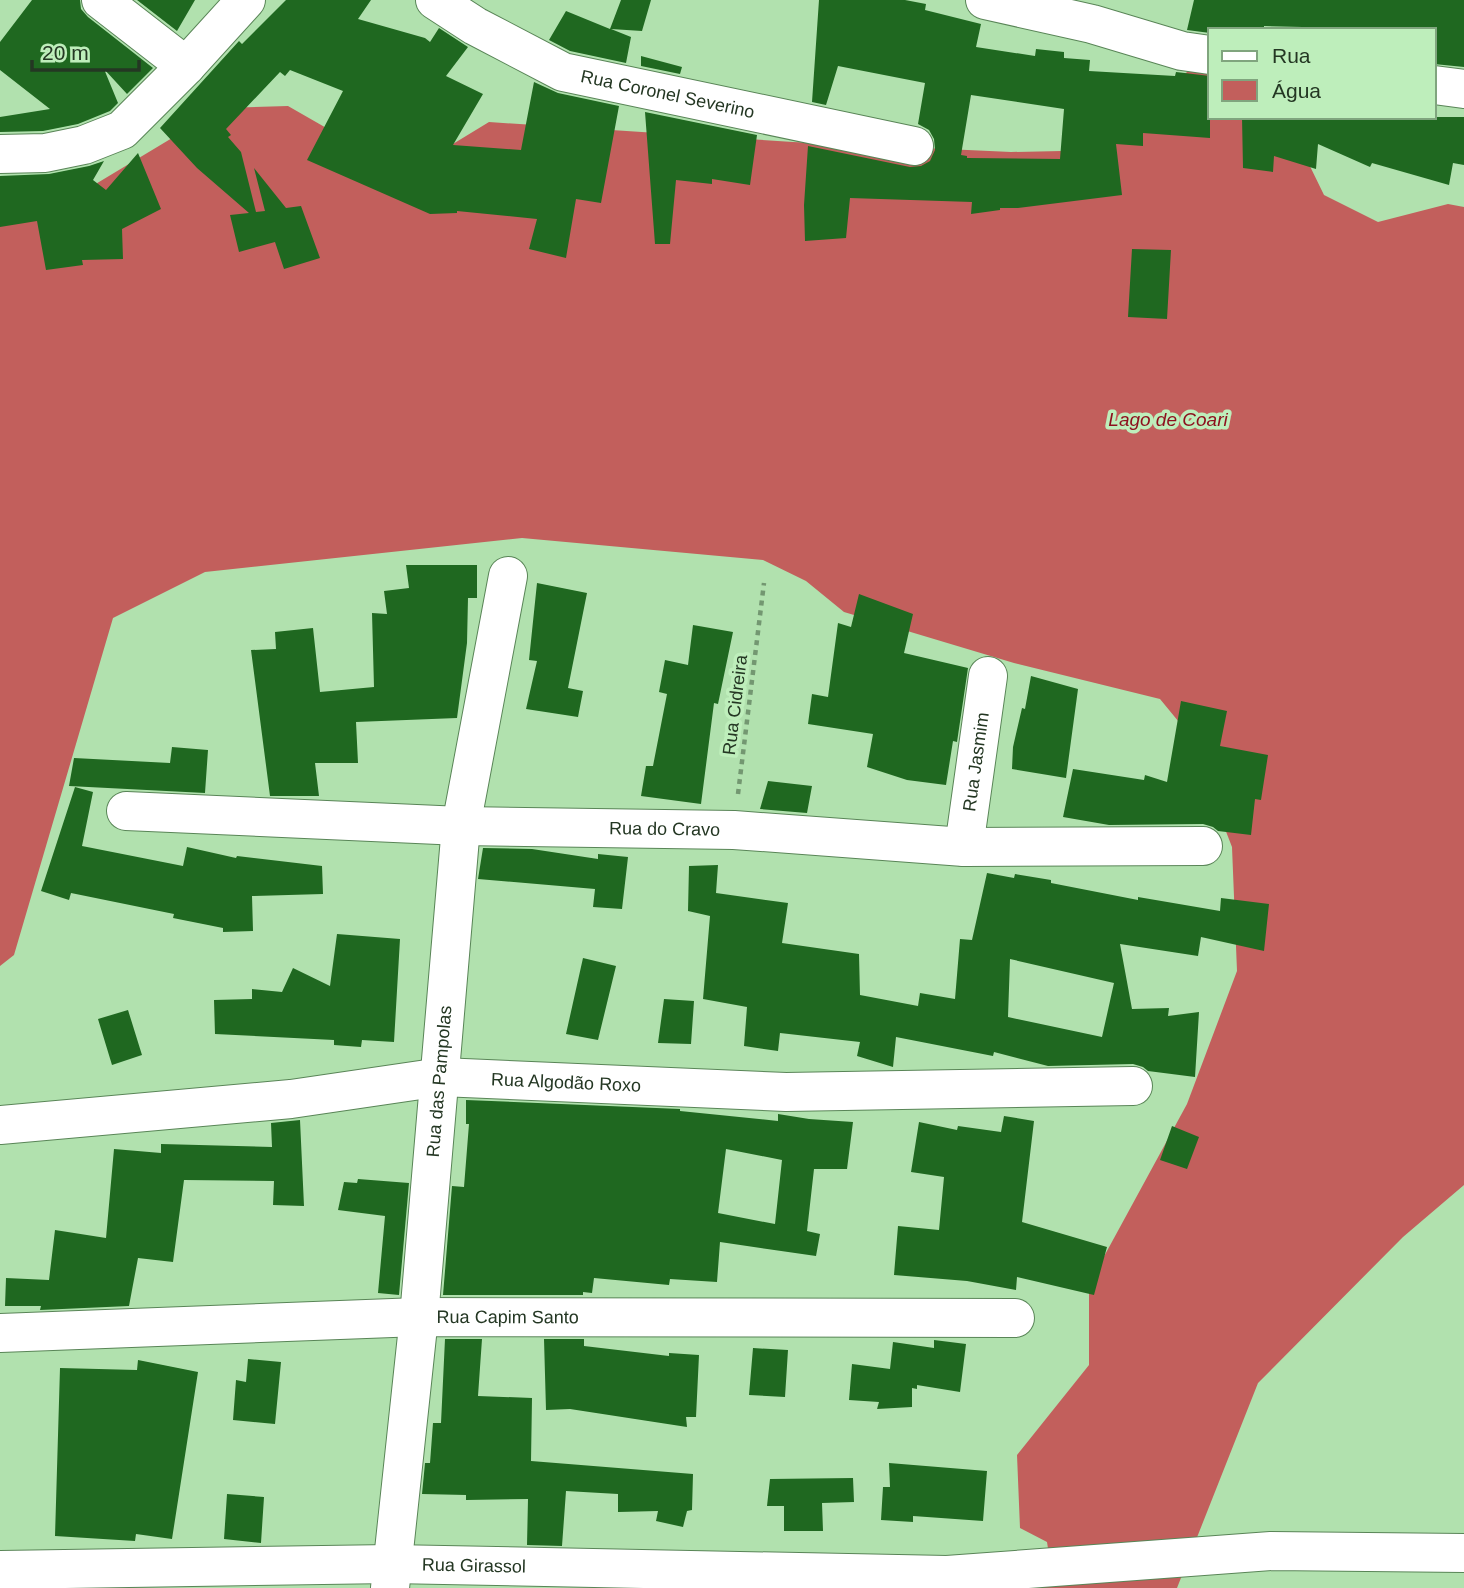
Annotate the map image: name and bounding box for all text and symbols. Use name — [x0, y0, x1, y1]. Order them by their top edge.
scale bar — [32, 28, 138, 72]
legend — [1208, 28, 1436, 119]
text: 20 m — [42, 41, 89, 64]
text: Rua — [1272, 44, 1311, 67]
street label: Rua Coronel Severino — [579, 66, 756, 122]
text: Água — [1272, 79, 1321, 102]
water label: Lago de Coari — [1108, 409, 1228, 430]
street label: Rua Cidreira — [719, 653, 751, 756]
street label: Rua Jasmim — [959, 711, 993, 813]
street label: Rua do Cravo — [609, 818, 720, 840]
street label: Rua das Pampolas — [423, 1005, 456, 1158]
street label: Rua Algodão Roxo — [491, 1069, 642, 1096]
street label: Rua Capim Santo — [437, 1307, 579, 1327]
street label: Rua Girassol — [422, 1555, 526, 1577]

